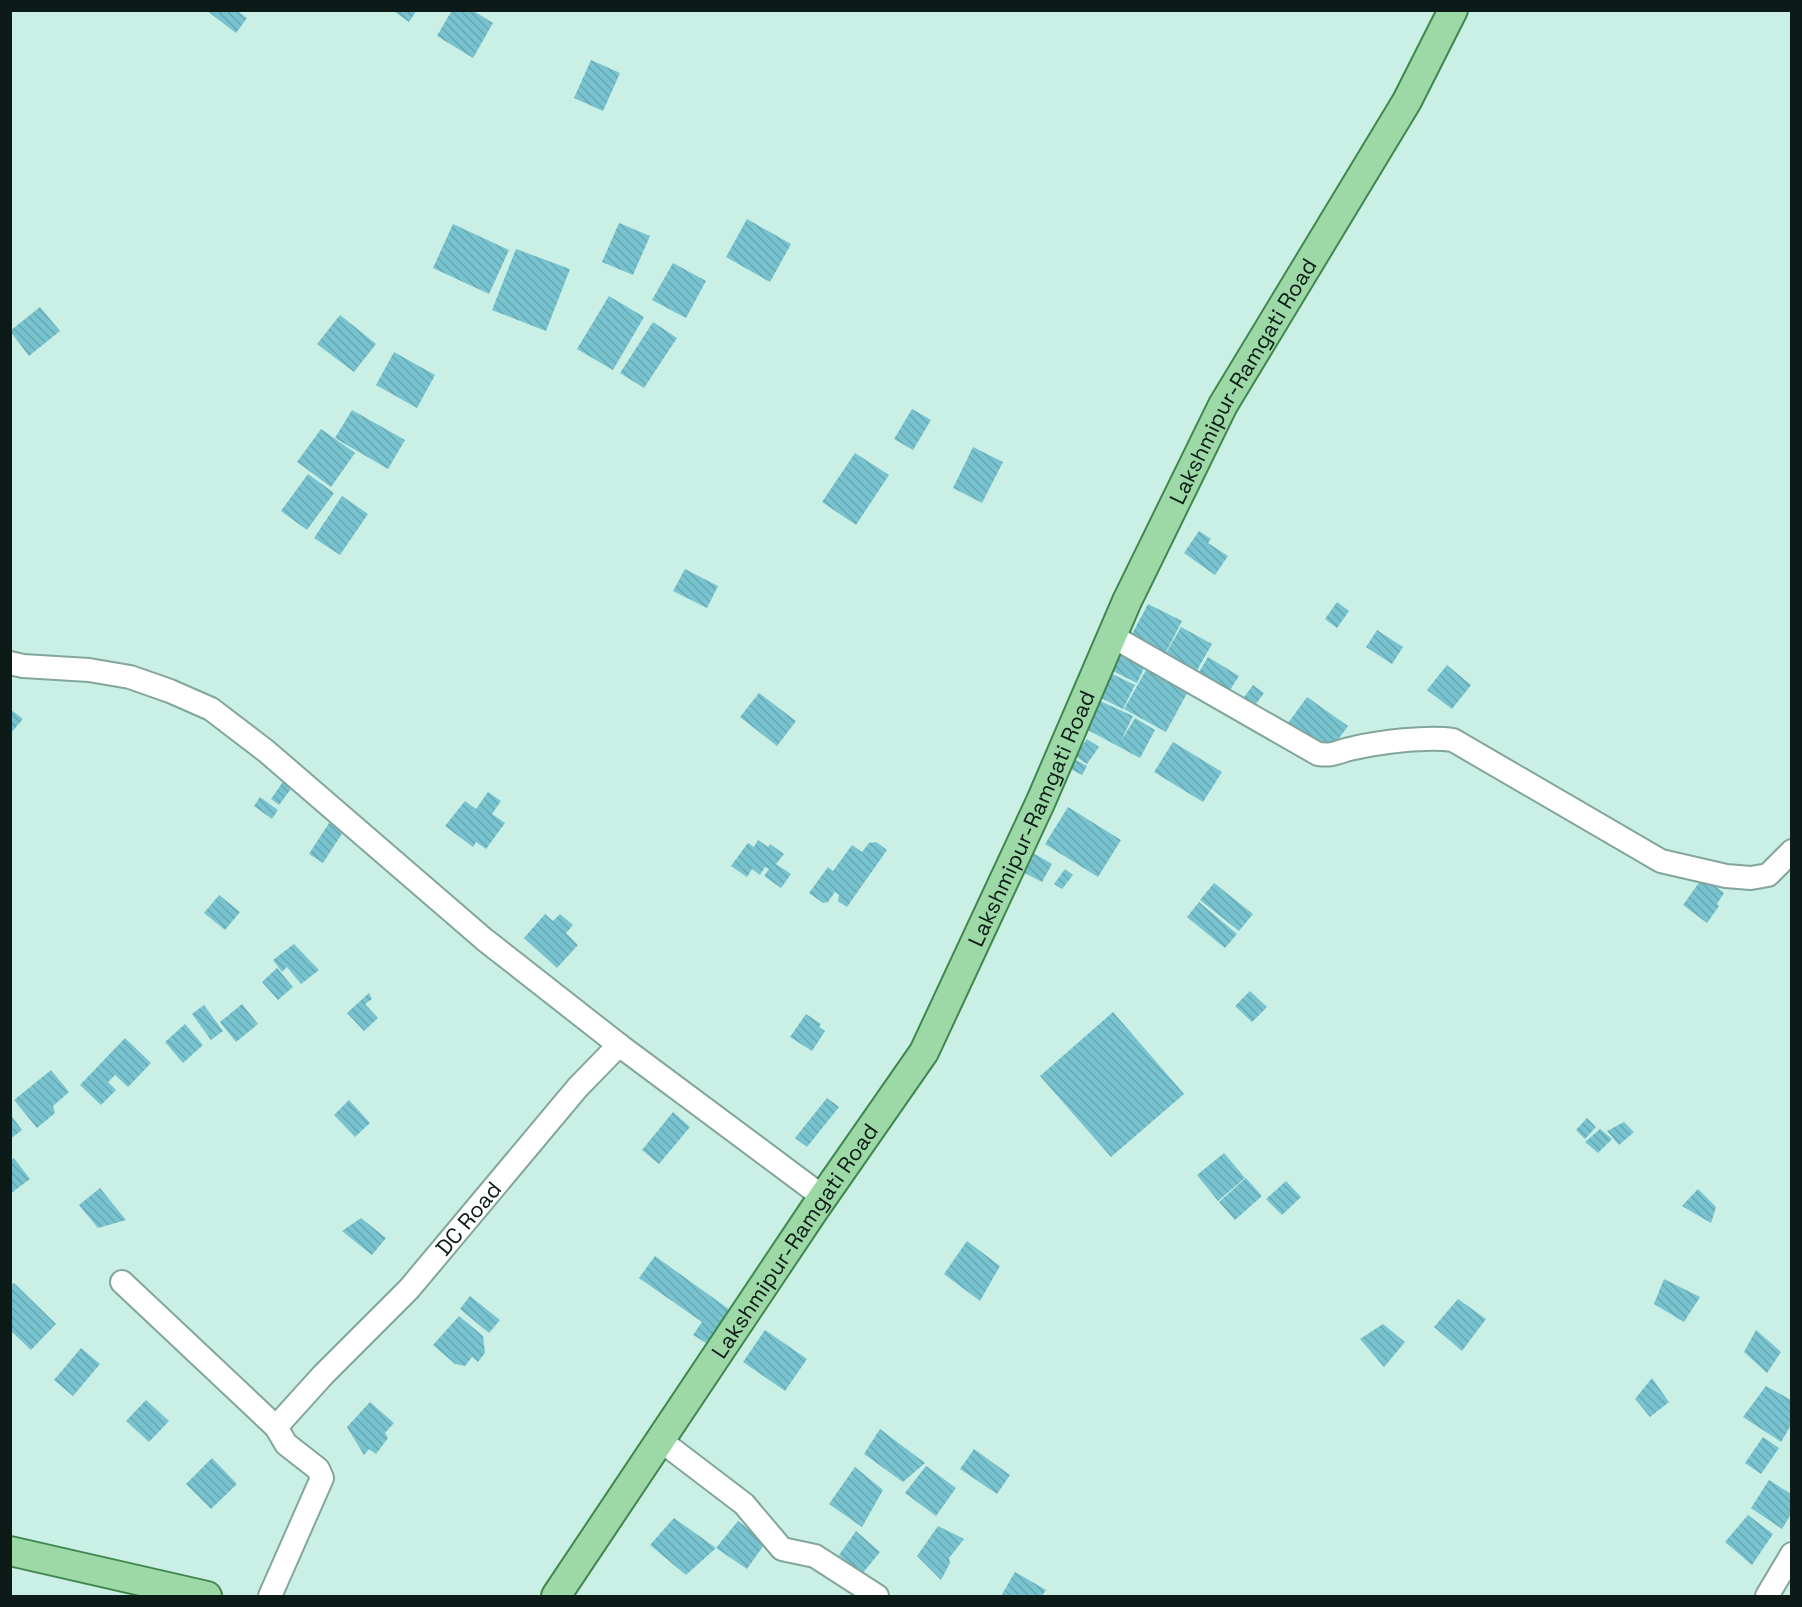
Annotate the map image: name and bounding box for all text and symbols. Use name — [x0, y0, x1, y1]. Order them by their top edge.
street label: Lakshmipur-Ramgati Road — [1163, 253, 1323, 509]
street label: Lakshmipur-Ramgati Road — [961, 686, 1101, 951]
street label: Lakshmipur-Ramgati Road — [705, 1118, 884, 1363]
street label: DC Road — [429, 1175, 507, 1261]

